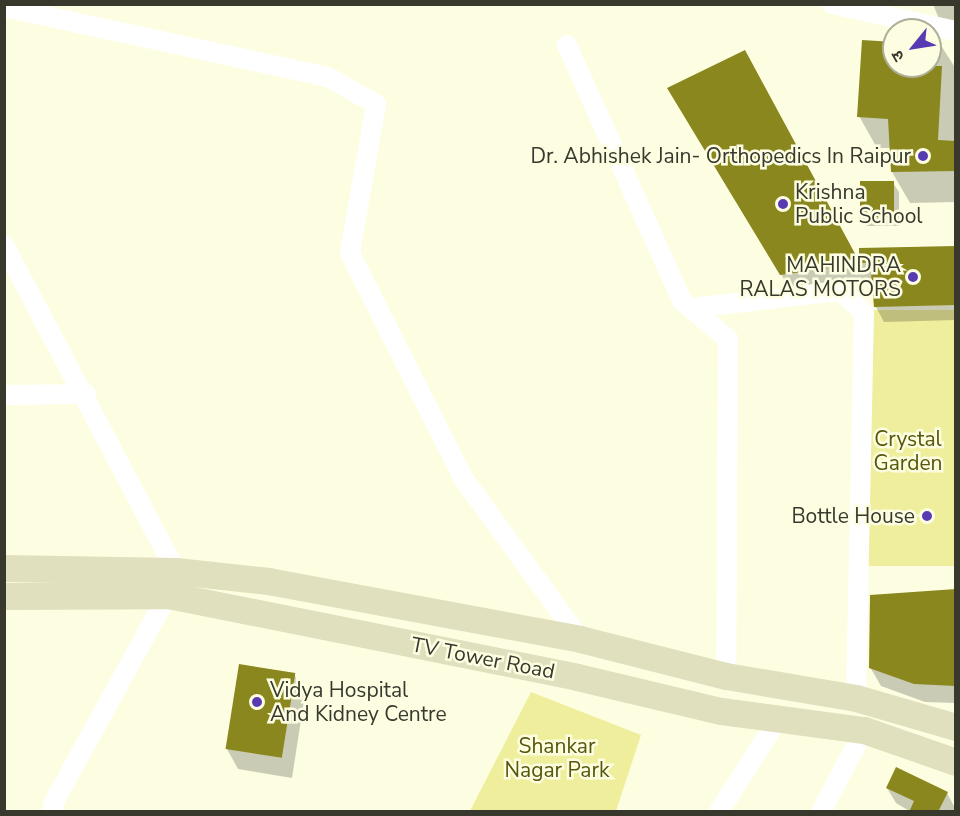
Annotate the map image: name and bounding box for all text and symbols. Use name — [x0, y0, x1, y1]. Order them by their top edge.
north arrow — [882, 18, 942, 78]
text: उ — [886, 46, 910, 66]
place label: Dr. Abhishek Jain- Orthopedics In Raipur — [531, 143, 911, 169]
marker: Dr. Abhishek Jain- Orthopedics In Raipur — [916, 149, 930, 163]
place label: Krishna Public School — [795, 179, 923, 229]
marker: Krishna Public School — [776, 197, 790, 211]
place label: MAHINDRA RALAS MOTORS — [740, 252, 901, 302]
marker: MAHINDRA RALAS MOTORS — [906, 270, 920, 284]
park label: Crystal Garden — [873, 426, 943, 476]
place label: Bottle House — [791, 503, 915, 529]
marker: Bottle House — [920, 509, 934, 523]
street label: TV Tower Road — [409, 632, 557, 684]
place label: Vidya Hospital And Kidney Centre — [270, 677, 447, 727]
marker: Vidya Hospital And Kidney Centre — [248, 693, 266, 711]
park label: Shankar Nagar Park — [505, 733, 609, 783]

